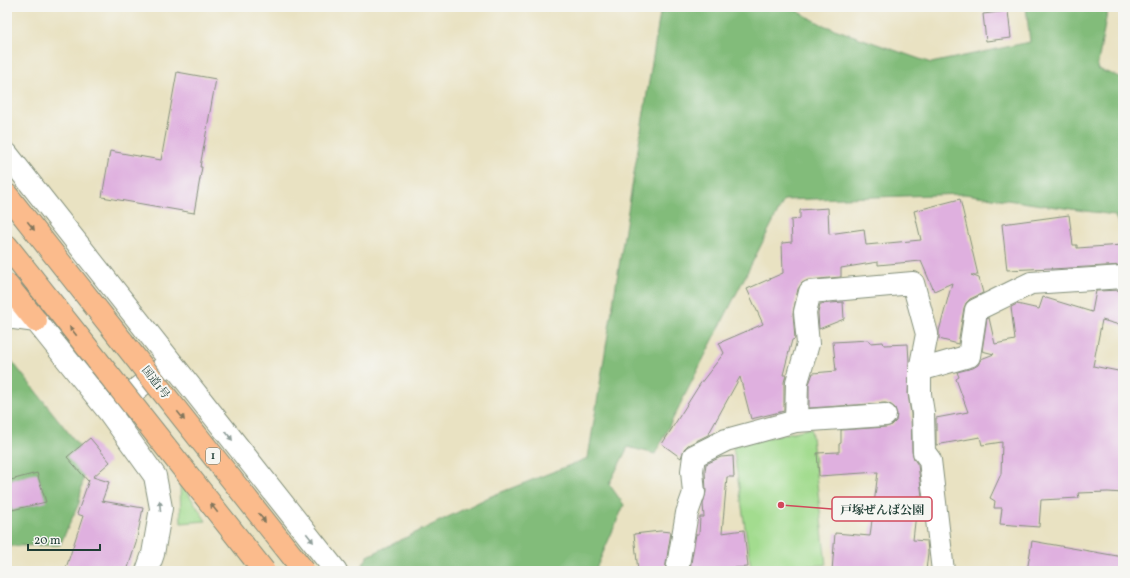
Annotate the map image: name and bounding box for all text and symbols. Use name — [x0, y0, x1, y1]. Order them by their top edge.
one-way arrow — [27, 220, 35, 231]
one-way arrow — [69, 325, 78, 336]
street label: 国道1号 — [138, 364, 172, 402]
one-way arrow — [177, 411, 186, 422]
one-way arrow — [225, 431, 233, 442]
road number: 1 — [206, 448, 220, 464]
callout: 戸塚ぜんば公園 — [832, 497, 932, 521]
one-way arrow — [157, 500, 163, 512]
one-way arrow — [209, 502, 218, 513]
text: 戸塚ぜんば公園 — [840, 503, 924, 519]
one-way arrow — [258, 513, 266, 524]
scale bar — [28, 526, 100, 552]
text: 20 m — [34, 533, 61, 549]
one-way arrow — [305, 533, 314, 544]

